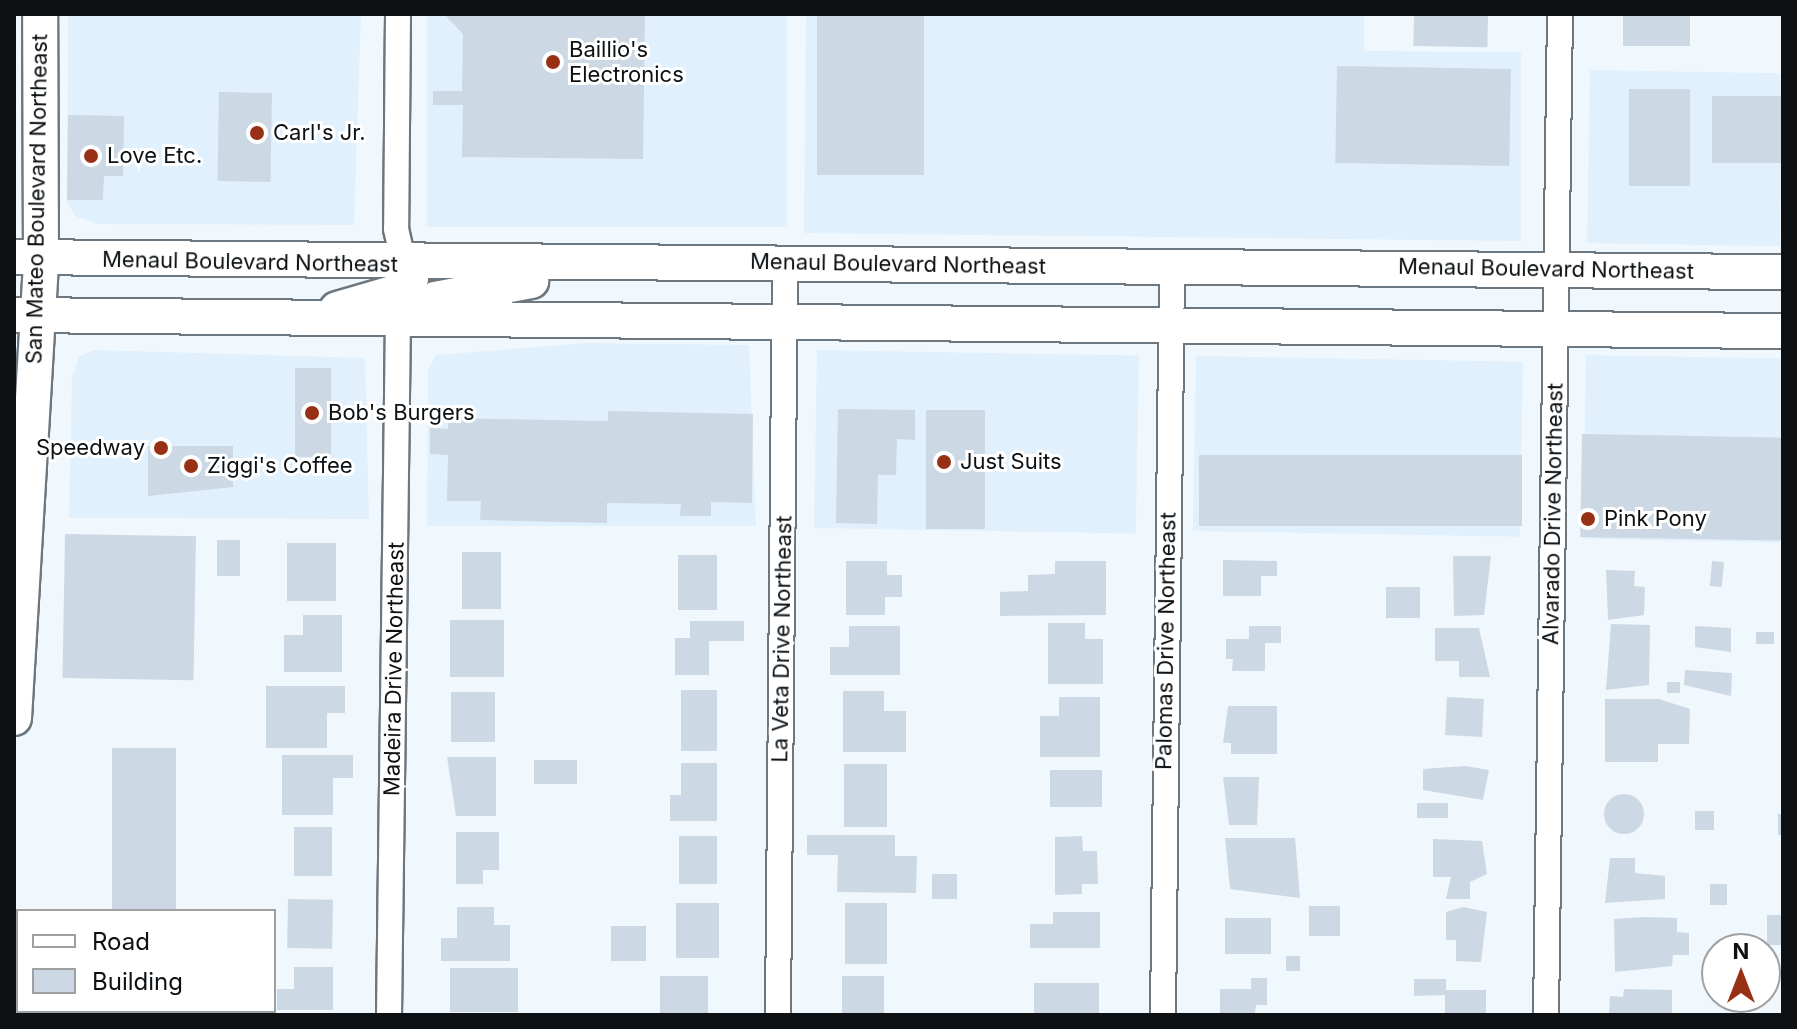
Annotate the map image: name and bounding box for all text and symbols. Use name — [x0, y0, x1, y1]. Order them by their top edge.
street label: San Mateo Boulevard Northeast — [21, 34, 53, 364]
place label: Baillio's Electronics — [569, 36, 684, 88]
marker: Baillio's Electronics — [544, 53, 562, 71]
place label: Carl's Jr. — [273, 120, 366, 146]
marker: Carl's Jr. — [248, 124, 266, 142]
place label: Love Etc. — [107, 143, 202, 169]
marker: Love Etc. — [82, 147, 100, 165]
street label: Menaul Boulevard Northeast — [102, 246, 398, 278]
street label: Menaul Boulevard Northeast — [750, 248, 1046, 280]
street label: Menaul Boulevard Northeast — [1398, 253, 1694, 285]
street label: Alvarado Drive Northeast — [1538, 383, 1568, 645]
place label: Bob's Burgers — [328, 400, 475, 426]
marker: Bob's Burgers — [303, 404, 321, 422]
place label: Speedway — [36, 435, 145, 461]
marker: Speedway — [152, 439, 170, 457]
place label: Just Suits — [960, 449, 1062, 475]
place label: Ziggi's Coffee — [207, 453, 353, 479]
marker: Just Suits — [935, 453, 953, 471]
marker: Ziggi's Coffee — [182, 457, 200, 475]
place label: Pink Pony — [1604, 506, 1707, 532]
marker: Pink Pony — [1579, 510, 1597, 528]
street label: Palomas Drive Northeast — [1151, 512, 1181, 770]
street label: La Veta Drive Northeast — [767, 515, 797, 763]
street label: Madeira Drive Northeast — [379, 542, 409, 796]
legend — [16, 909, 276, 1013]
text: Road — [92, 927, 150, 956]
north arrow — [1701, 933, 1781, 1013]
text: N — [1733, 938, 1749, 964]
text: Building — [92, 967, 183, 996]

